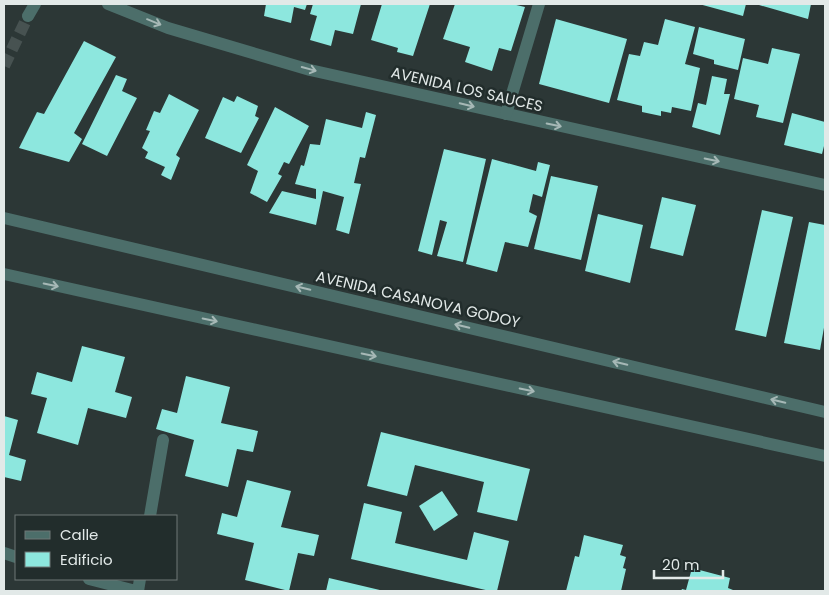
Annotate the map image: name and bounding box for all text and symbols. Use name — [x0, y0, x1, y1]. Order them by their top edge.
one-way arrow — [145, 18, 161, 27]
street label: AVENIDA LOS SAUCES — [389, 61, 545, 117]
one-way arrow — [300, 65, 316, 74]
one-way arrow — [459, 101, 475, 110]
one-way arrow — [545, 120, 561, 130]
one-way arrow — [704, 156, 720, 165]
street label: AVENIDA CASANOVA GODOY — [314, 265, 522, 333]
one-way arrow — [43, 280, 59, 290]
one-way arrow — [296, 283, 312, 293]
one-way arrow — [202, 315, 218, 325]
one-way arrow — [454, 321, 470, 330]
one-way arrow — [360, 351, 376, 360]
one-way arrow — [612, 358, 628, 367]
one-way arrow — [519, 386, 535, 395]
one-way arrow — [770, 396, 786, 405]
legend — [15, 515, 178, 580]
text: Calle — [60, 524, 98, 545]
scale bar — [654, 548, 723, 580]
text: Edificio — [60, 549, 113, 570]
text: 20 m — [662, 554, 700, 575]

